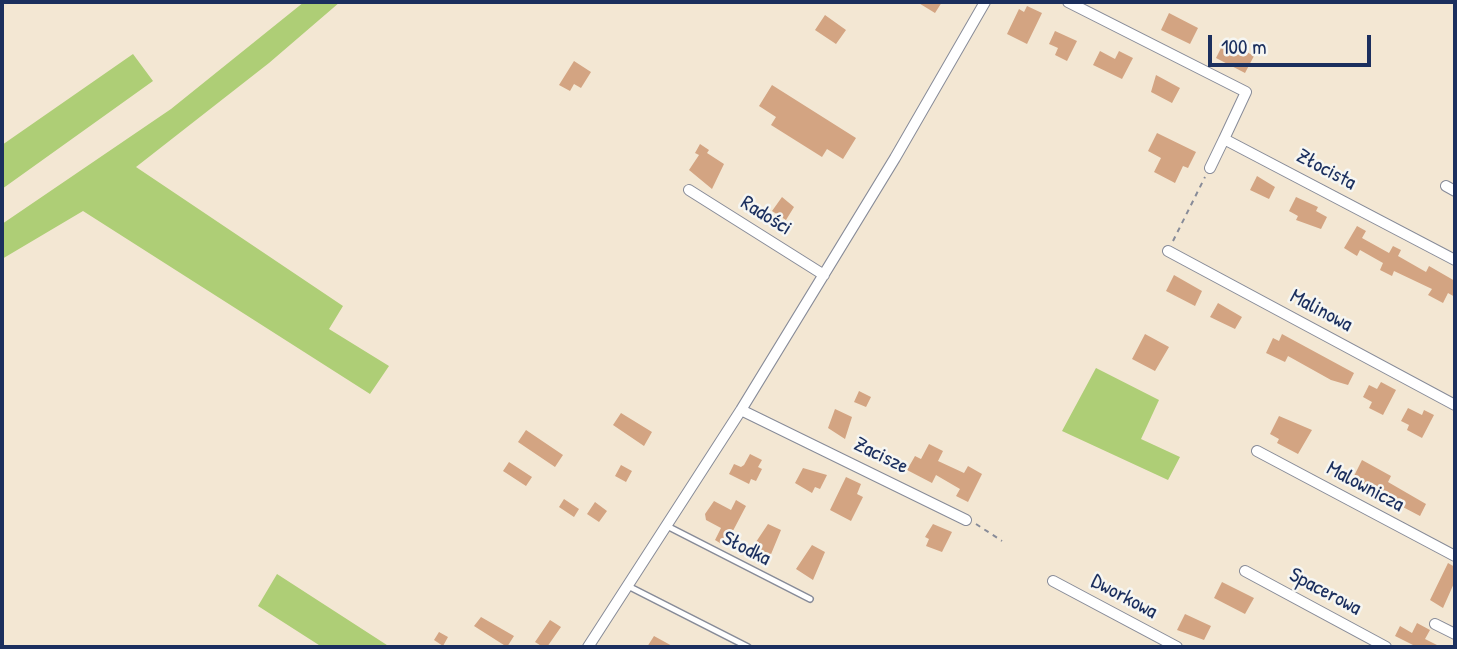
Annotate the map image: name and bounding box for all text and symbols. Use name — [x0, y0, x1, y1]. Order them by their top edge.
scale bar — [1212, 21, 1375, 65]
text: 100 m — [1221, 32, 1267, 61]
street label: Złocista — [1292, 144, 1360, 196]
street label: Radości — [736, 191, 796, 241]
street label: Malinowa — [1286, 284, 1356, 338]
street label: Zacisze — [850, 432, 912, 480]
street label: Malownicza — [1322, 456, 1408, 518]
street label: Słodka — [717, 526, 775, 572]
street label: Spacerowa — [1285, 563, 1365, 621]
street label: Dworkowa — [1087, 569, 1161, 625]

